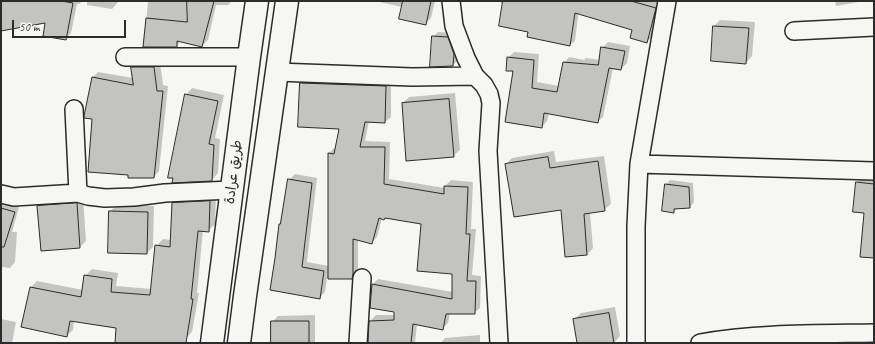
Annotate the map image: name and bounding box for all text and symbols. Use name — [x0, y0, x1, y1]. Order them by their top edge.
scale bar — [14, 12, 128, 38]
text: 50 m — [19, 19, 39, 35]
street label: طريق عرادة — [222, 139, 246, 205]

